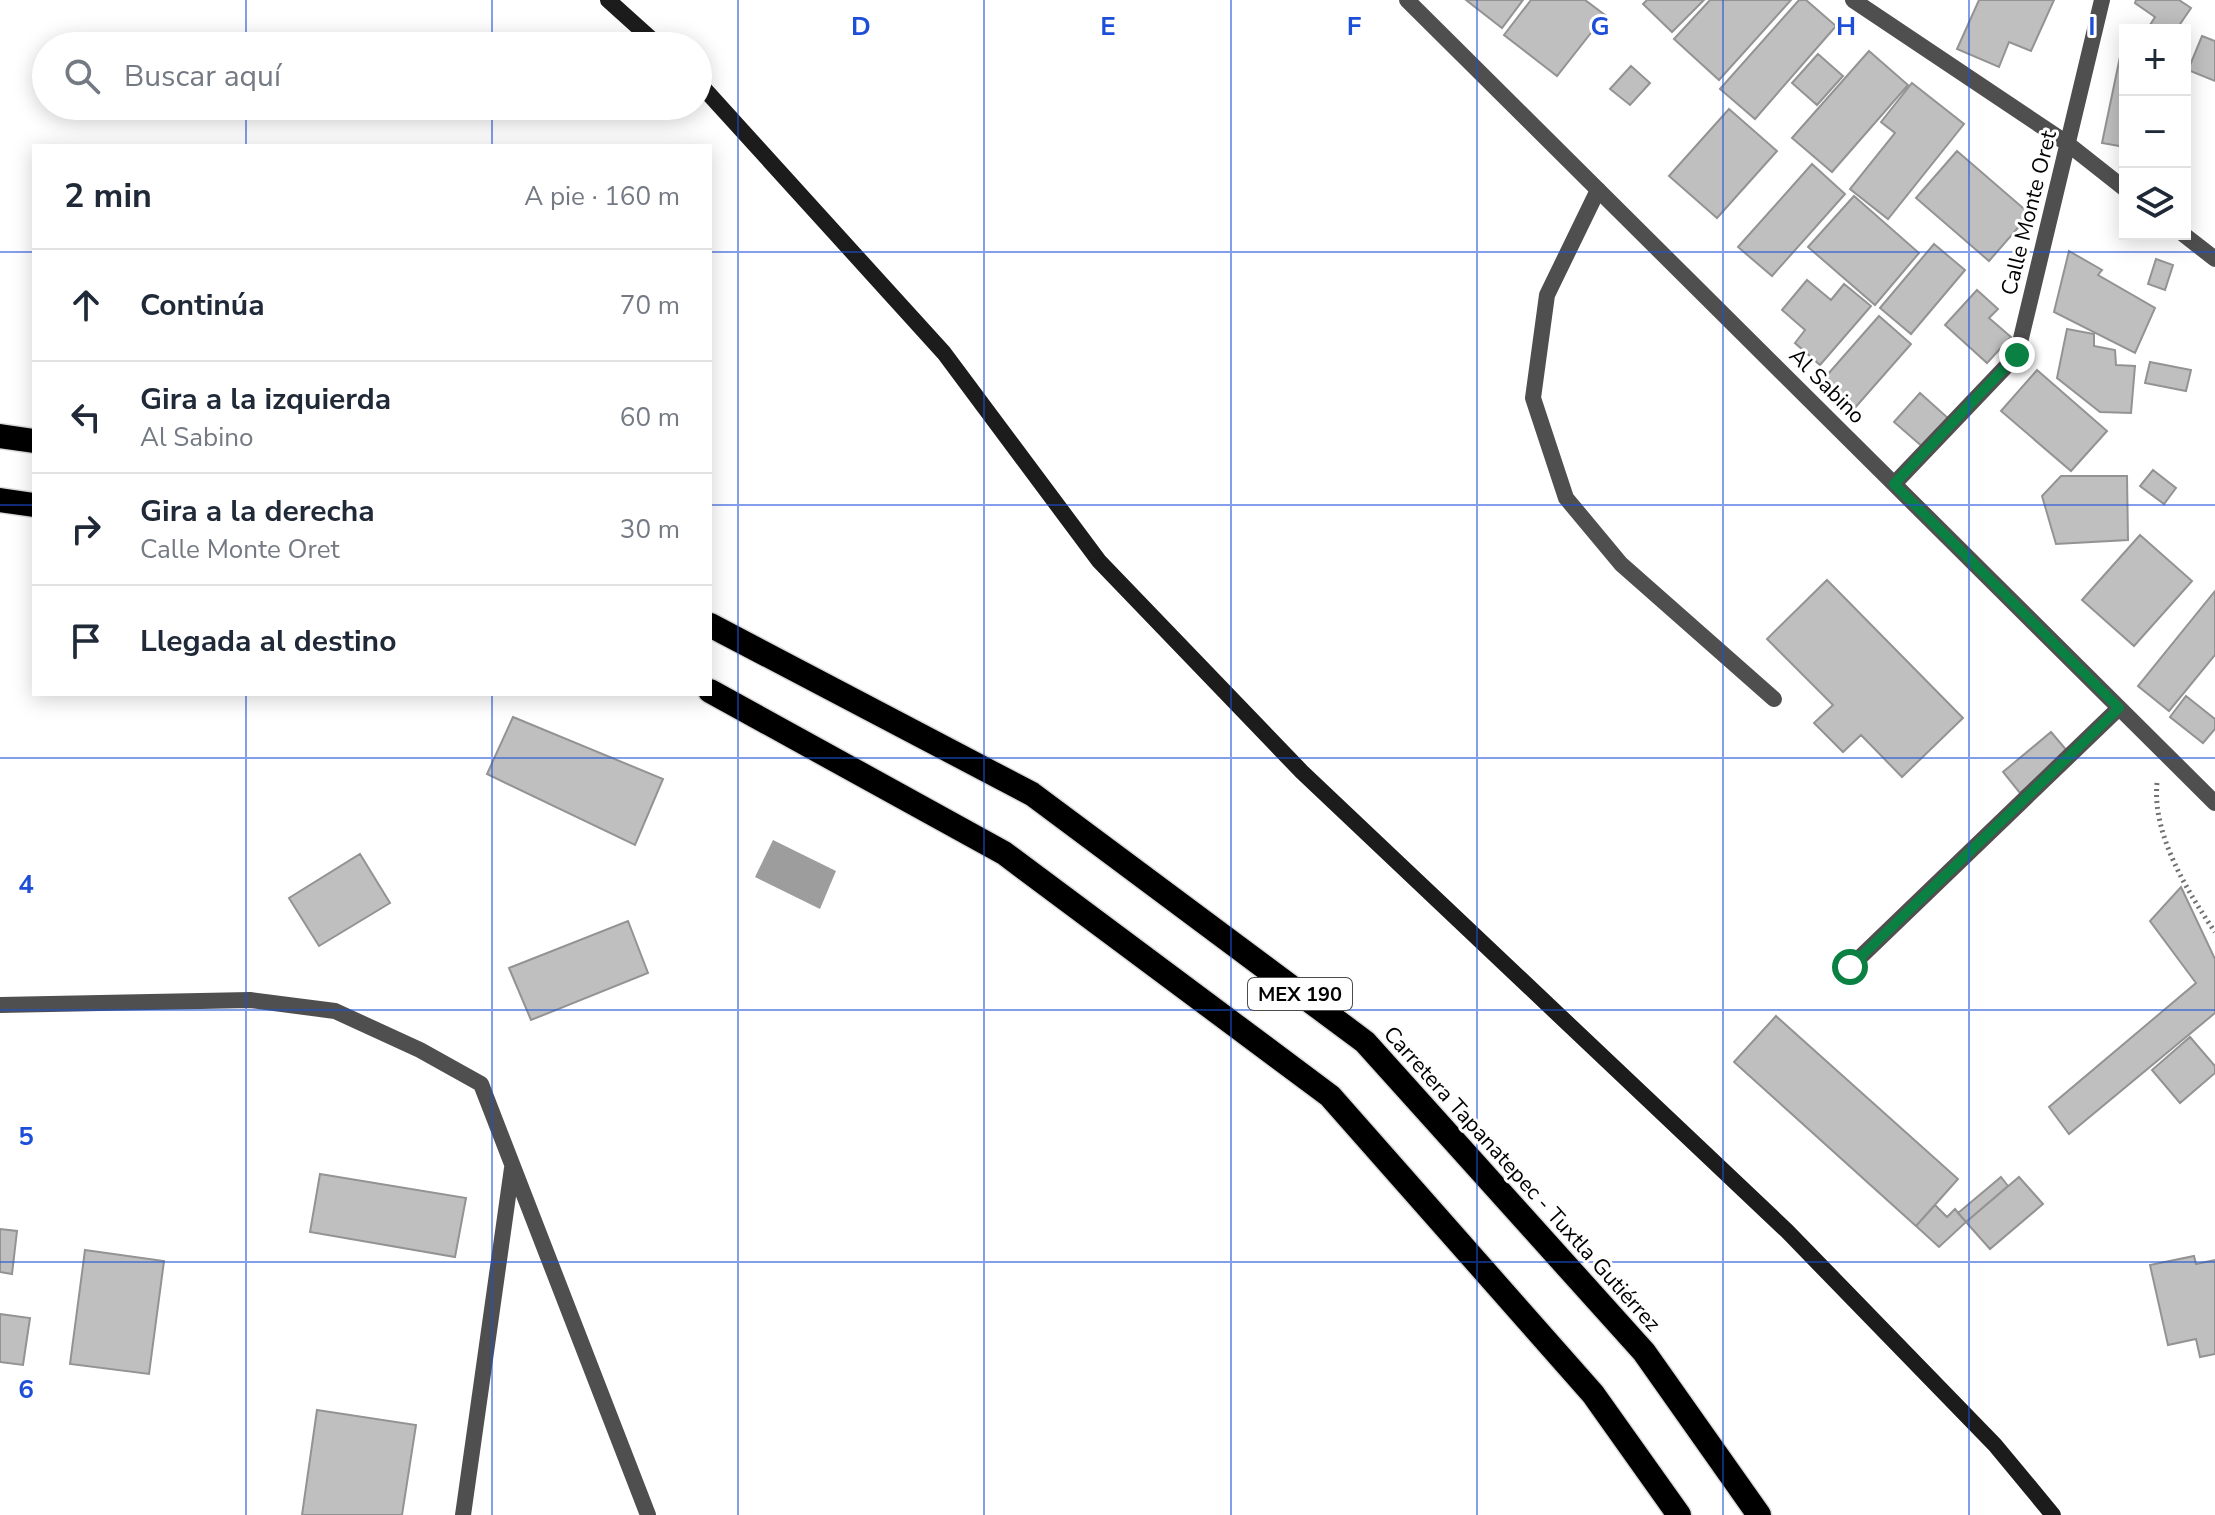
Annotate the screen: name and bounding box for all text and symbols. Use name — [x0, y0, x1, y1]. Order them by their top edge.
text: D — [851, 9, 871, 44]
text: E — [1100, 9, 1116, 44]
text: F — [1347, 9, 1361, 44]
text: G — [1590, 9, 1610, 44]
text: H — [1836, 9, 1856, 44]
text: I — [2088, 9, 2096, 44]
map controls — [2119, 24, 2191, 240]
button: + — [2119, 24, 2191, 96]
search box — [32, 32, 712, 120]
icon: search — [60, 54, 104, 98]
text: Buscar aquí — [124, 56, 281, 97]
button: − — [2119, 96, 2191, 168]
street label: Calle Monte Oret — [1994, 127, 2064, 299]
button: layers — [2119, 168, 2191, 240]
text: 2 min — [64, 173, 152, 219]
text: A pie · 160 m — [524, 179, 680, 214]
icon: ahead — [64, 283, 108, 327]
text: Continúa — [140, 285, 265, 326]
text: 70 m — [620, 288, 680, 323]
route end — [1999, 337, 2035, 373]
street label: Al Sabino — [1782, 341, 1872, 431]
text: Gira a la izquierda — [140, 379, 391, 420]
icon: left — [64, 395, 108, 439]
text: 60 m — [620, 400, 680, 435]
text: Al Sabino — [140, 420, 254, 455]
text: Gira a la derecha — [140, 491, 375, 532]
icon: right — [64, 507, 108, 551]
text: 30 m — [620, 512, 680, 547]
text: Calle Monte Oret — [140, 532, 340, 567]
icon: arrive — [64, 619, 108, 663]
text: Llegada al destino — [140, 621, 396, 662]
text: 4 — [18, 867, 34, 902]
route start — [1832, 949, 1868, 985]
road number: MEX 190 — [1248, 978, 1352, 1010]
street label: Carretera Tapanatepec - Tuxtla Gutiérrez — [1376, 1020, 1668, 1338]
text: 5 — [18, 1119, 34, 1154]
text: 6 — [18, 1372, 34, 1407]

